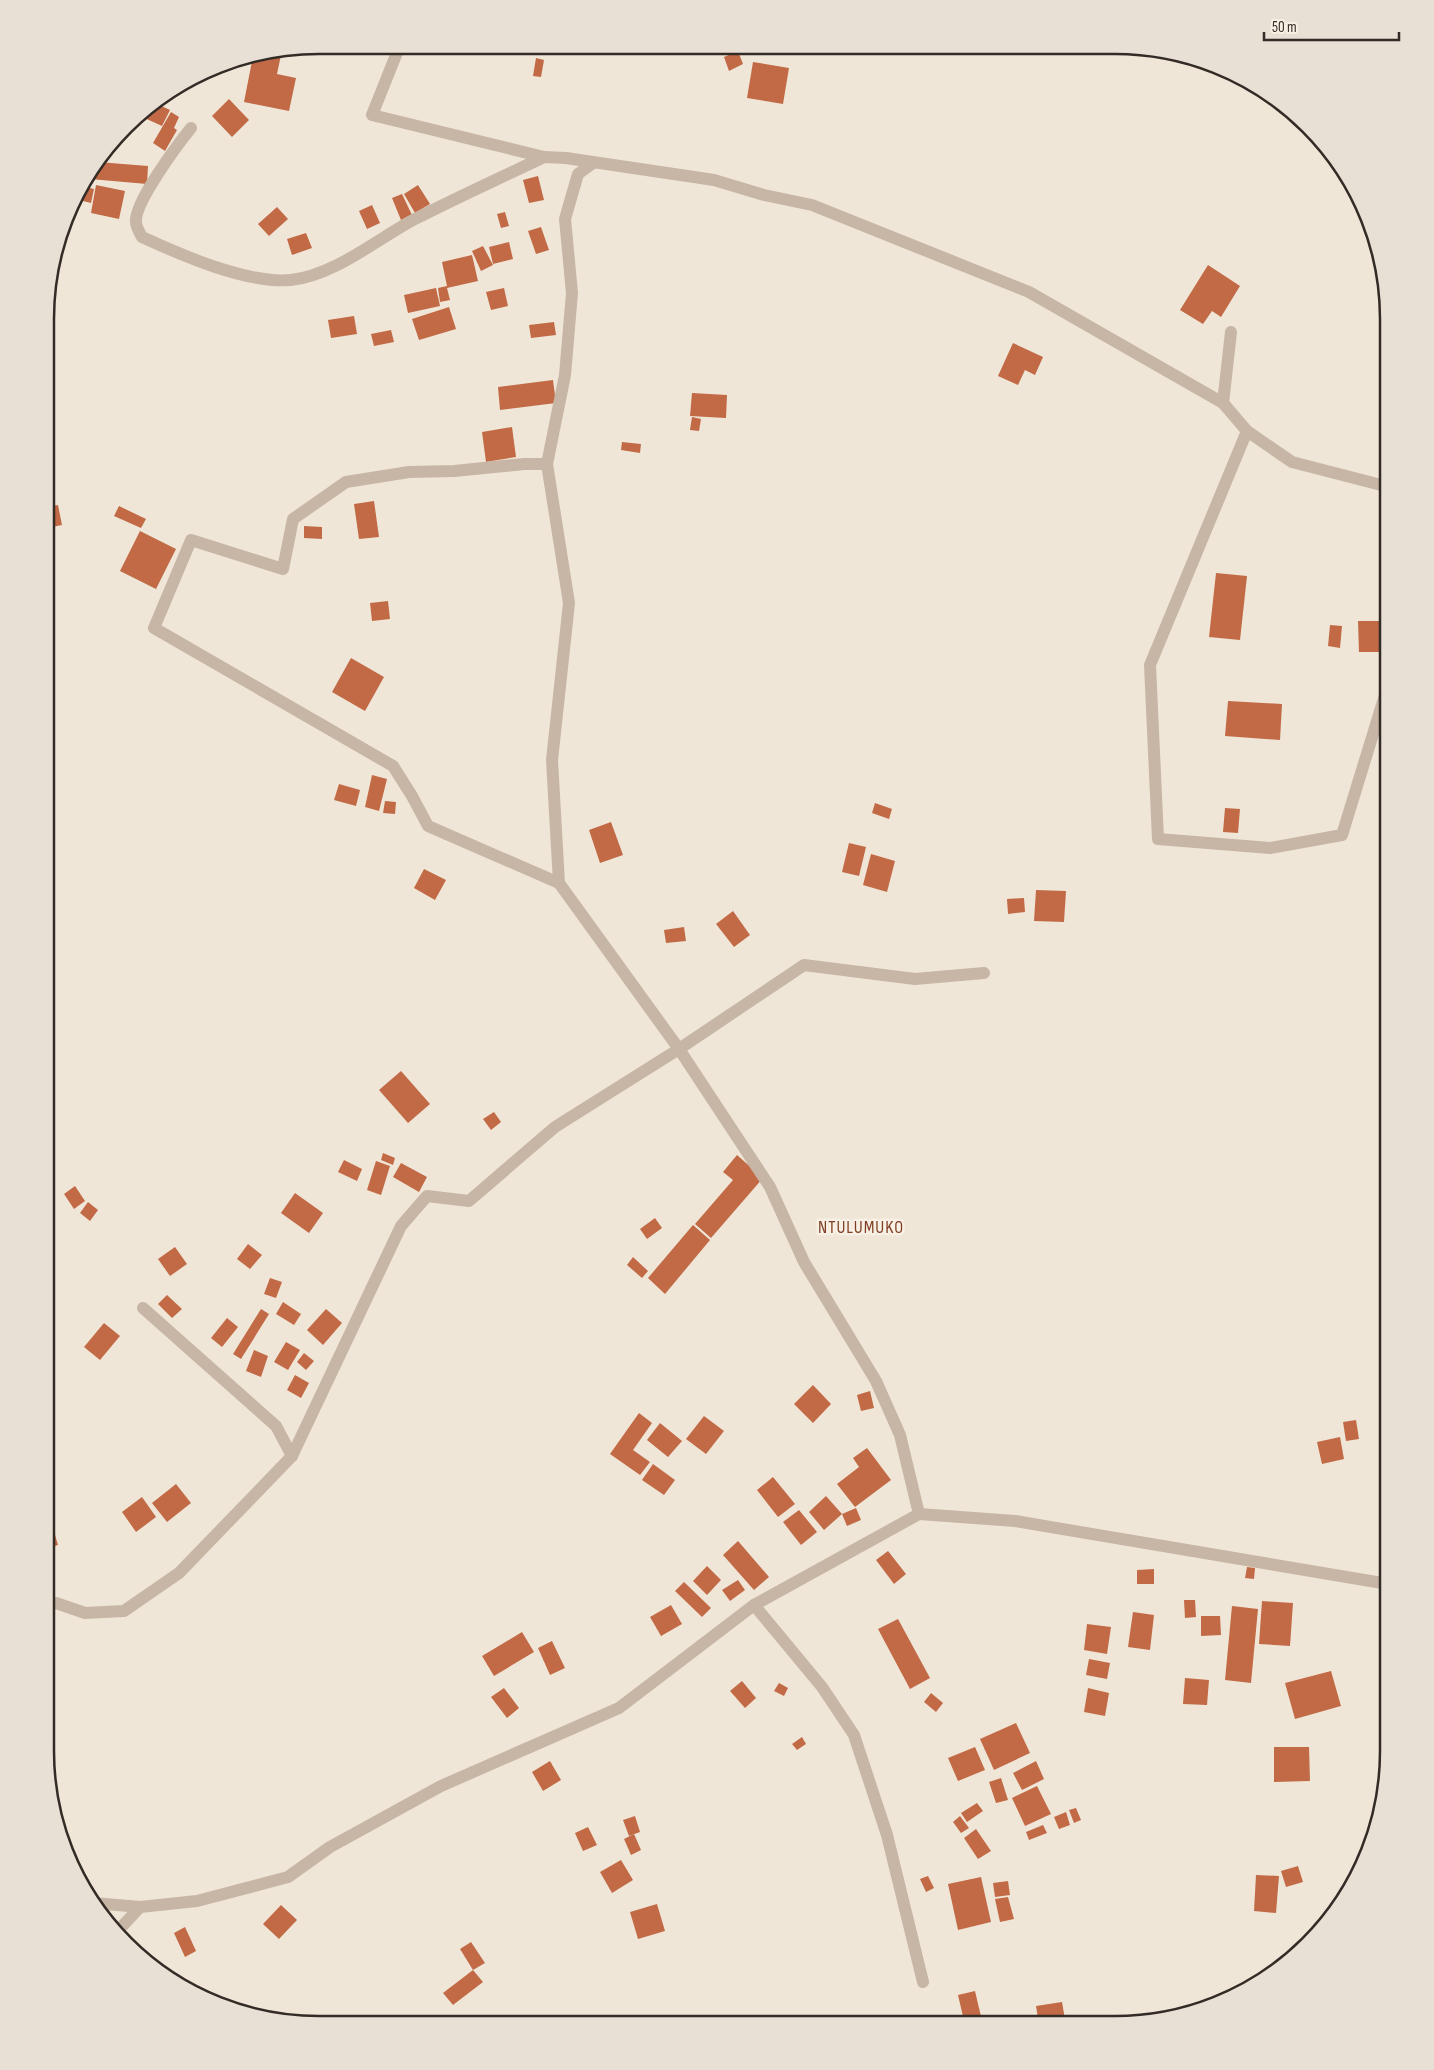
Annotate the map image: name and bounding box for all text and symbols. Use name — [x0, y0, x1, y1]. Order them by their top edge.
scale bar — [1264, 10, 1399, 42]
text: 50 m — [1272, 18, 1297, 37]
district label: NTULUMUKO — [818, 1217, 904, 1238]

